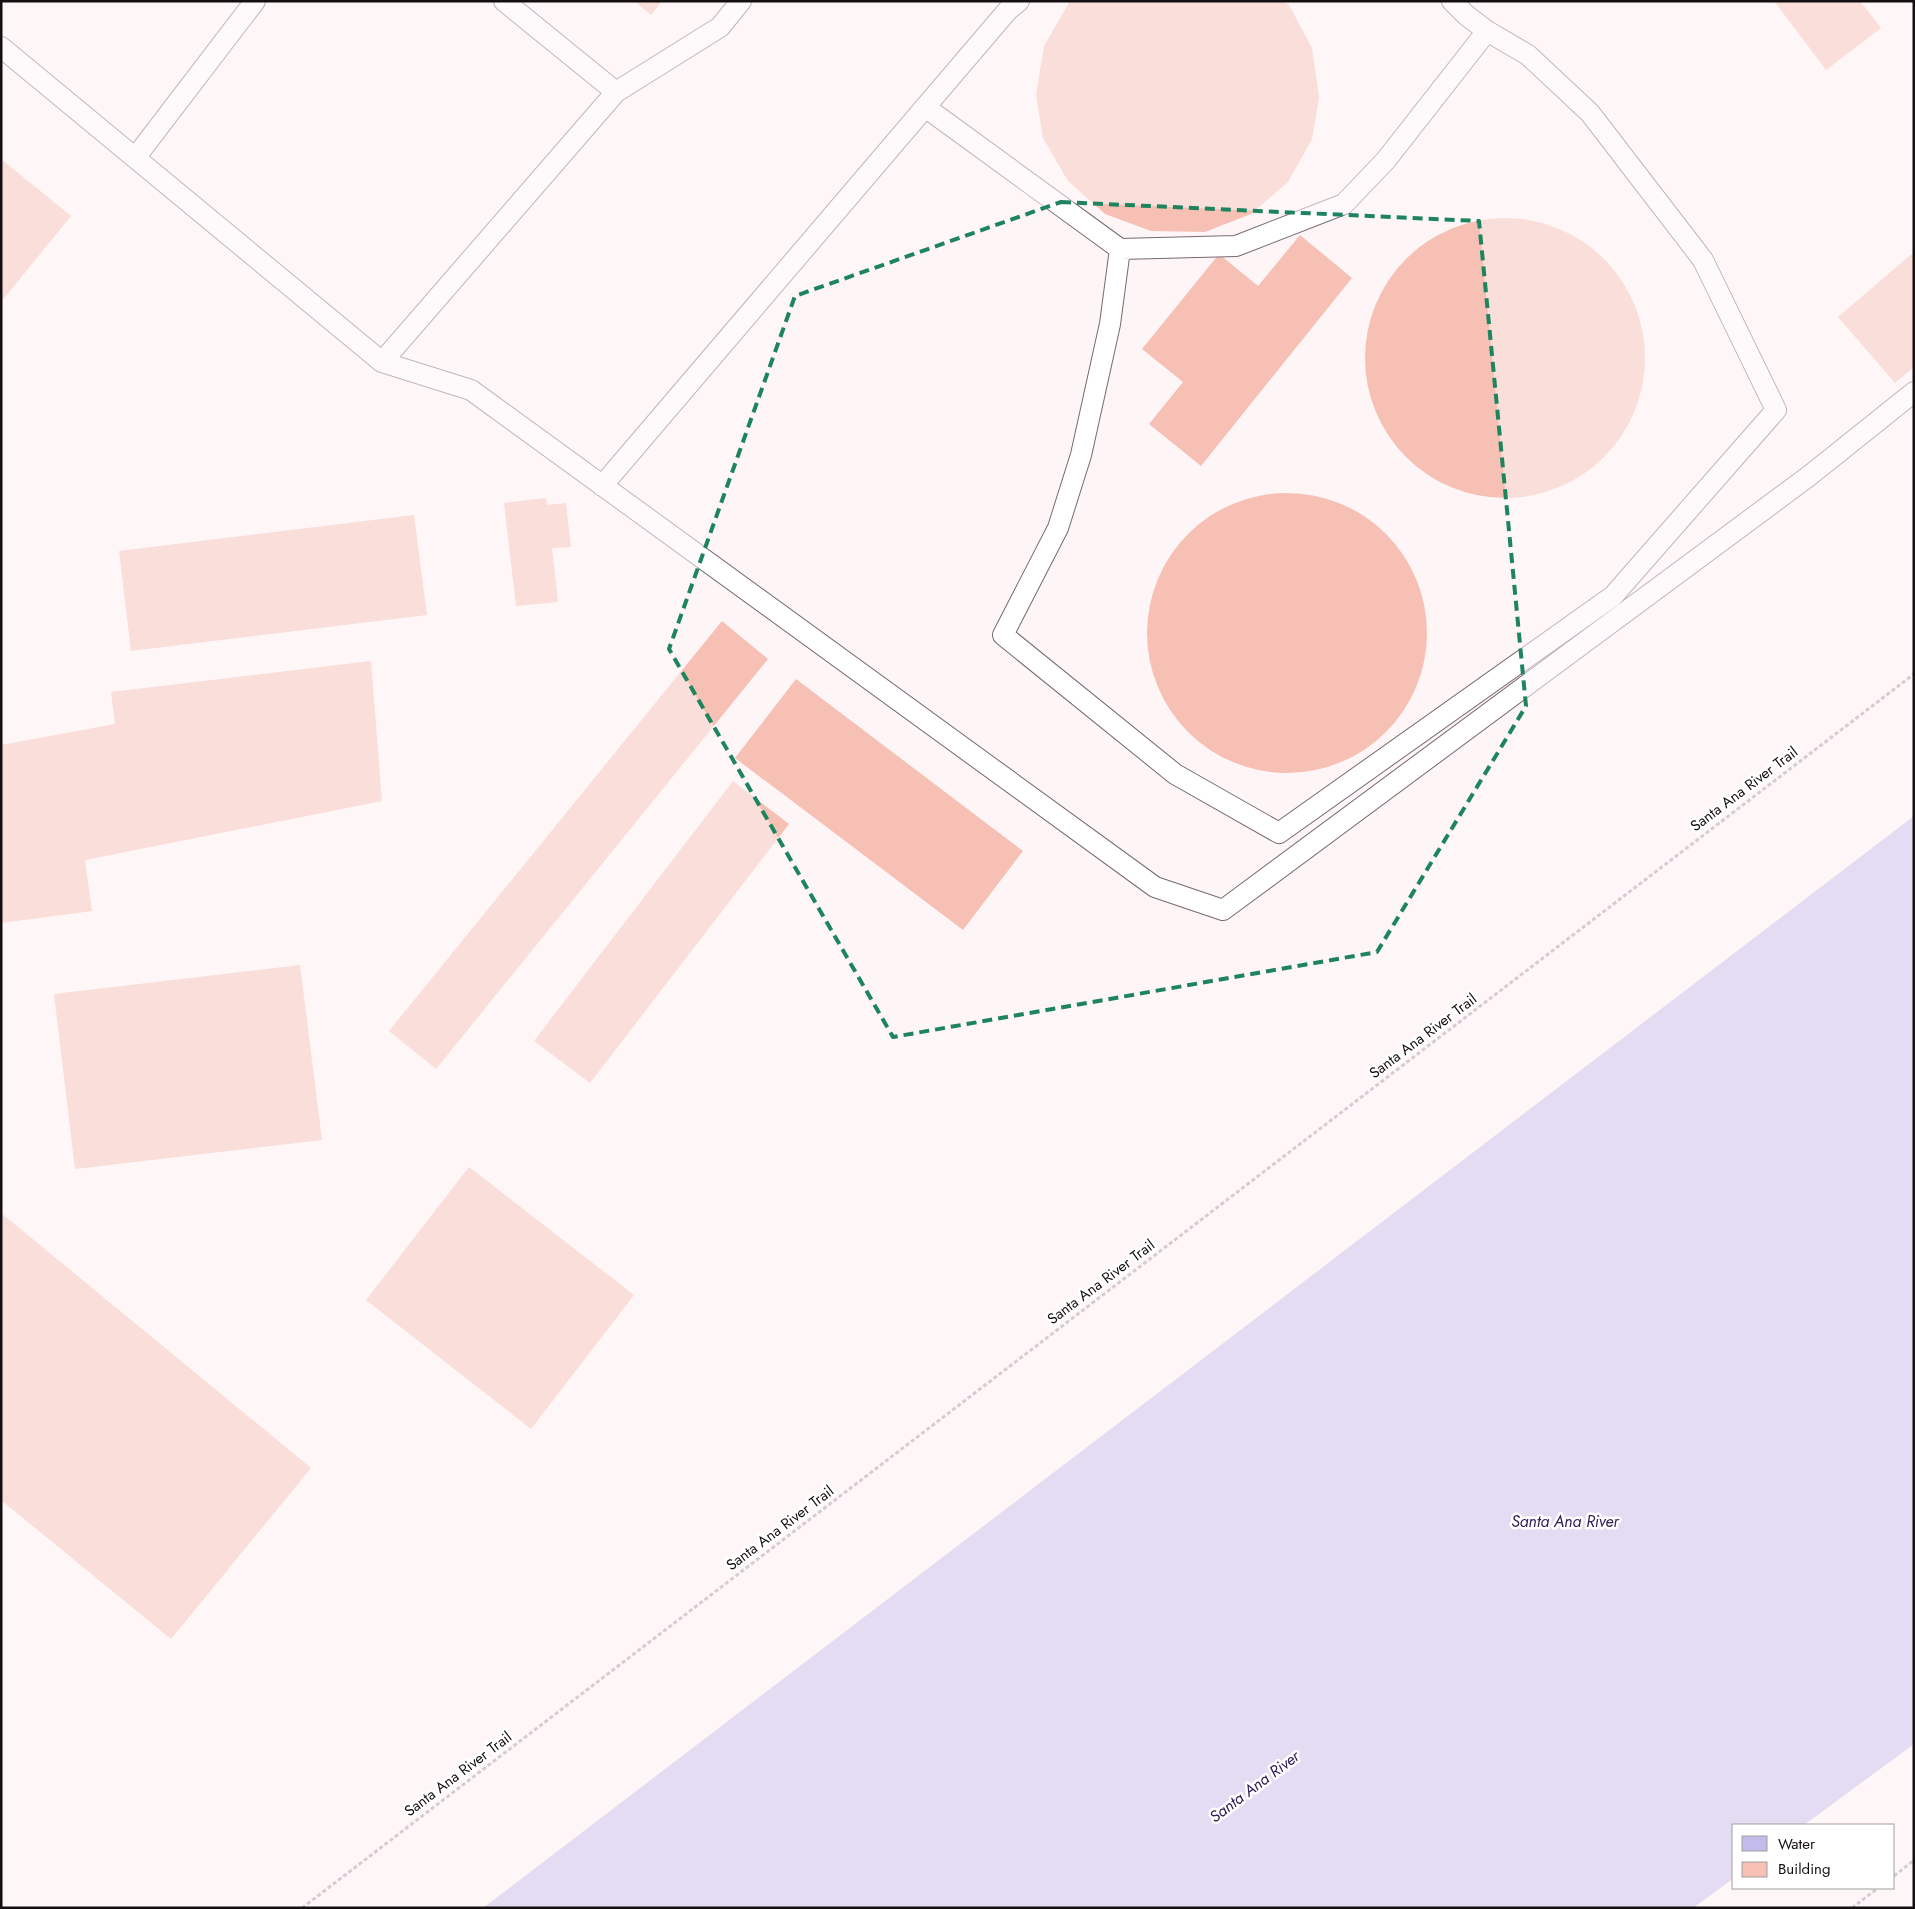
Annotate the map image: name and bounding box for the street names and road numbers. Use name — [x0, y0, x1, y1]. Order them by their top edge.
street label: Santa Ana River Trail — [1686, 741, 1802, 837]
street label: Santa Ana River Trail — [1365, 988, 1481, 1084]
street label: Santa Ana River Trail — [1043, 1234, 1159, 1330]
street label: Santa Ana River Trail — [722, 1480, 838, 1576]
street label: Santa Ana River Trail — [400, 1726, 516, 1822]

